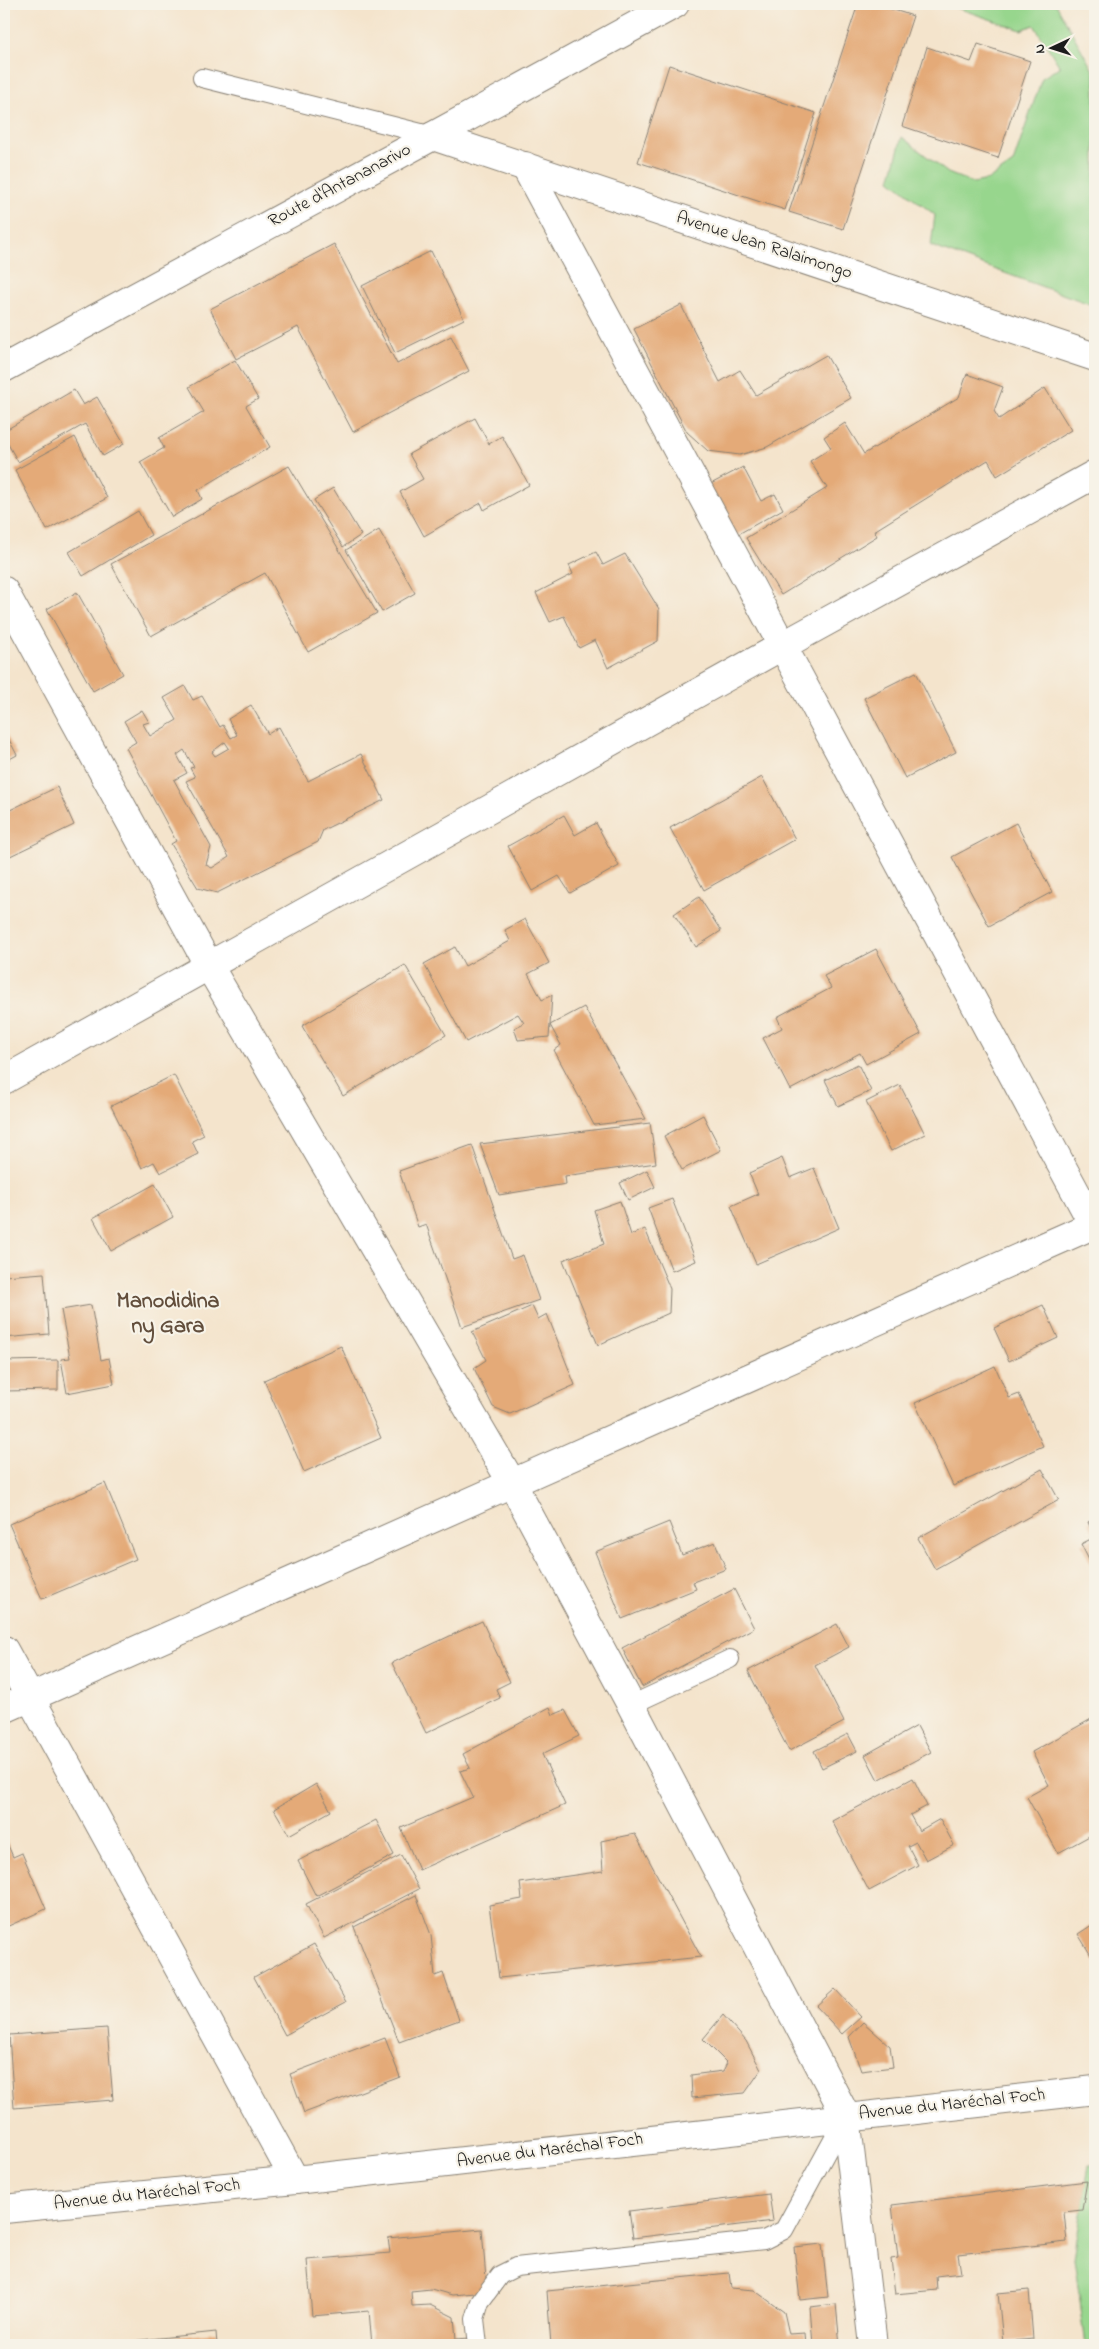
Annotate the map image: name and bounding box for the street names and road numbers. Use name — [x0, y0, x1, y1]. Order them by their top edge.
street label: Route d'Antananarivo — [264, 137, 416, 235]
street label: Avenue Jean Ralaimongo — [672, 205, 855, 288]
street label: Avenue du Maréchal Foch — [858, 2082, 1046, 2128]
street label: Avenue du Maréchal Foch — [456, 2127, 644, 2175]
street label: Avenue du Maréchal Foch — [53, 2172, 241, 2218]

